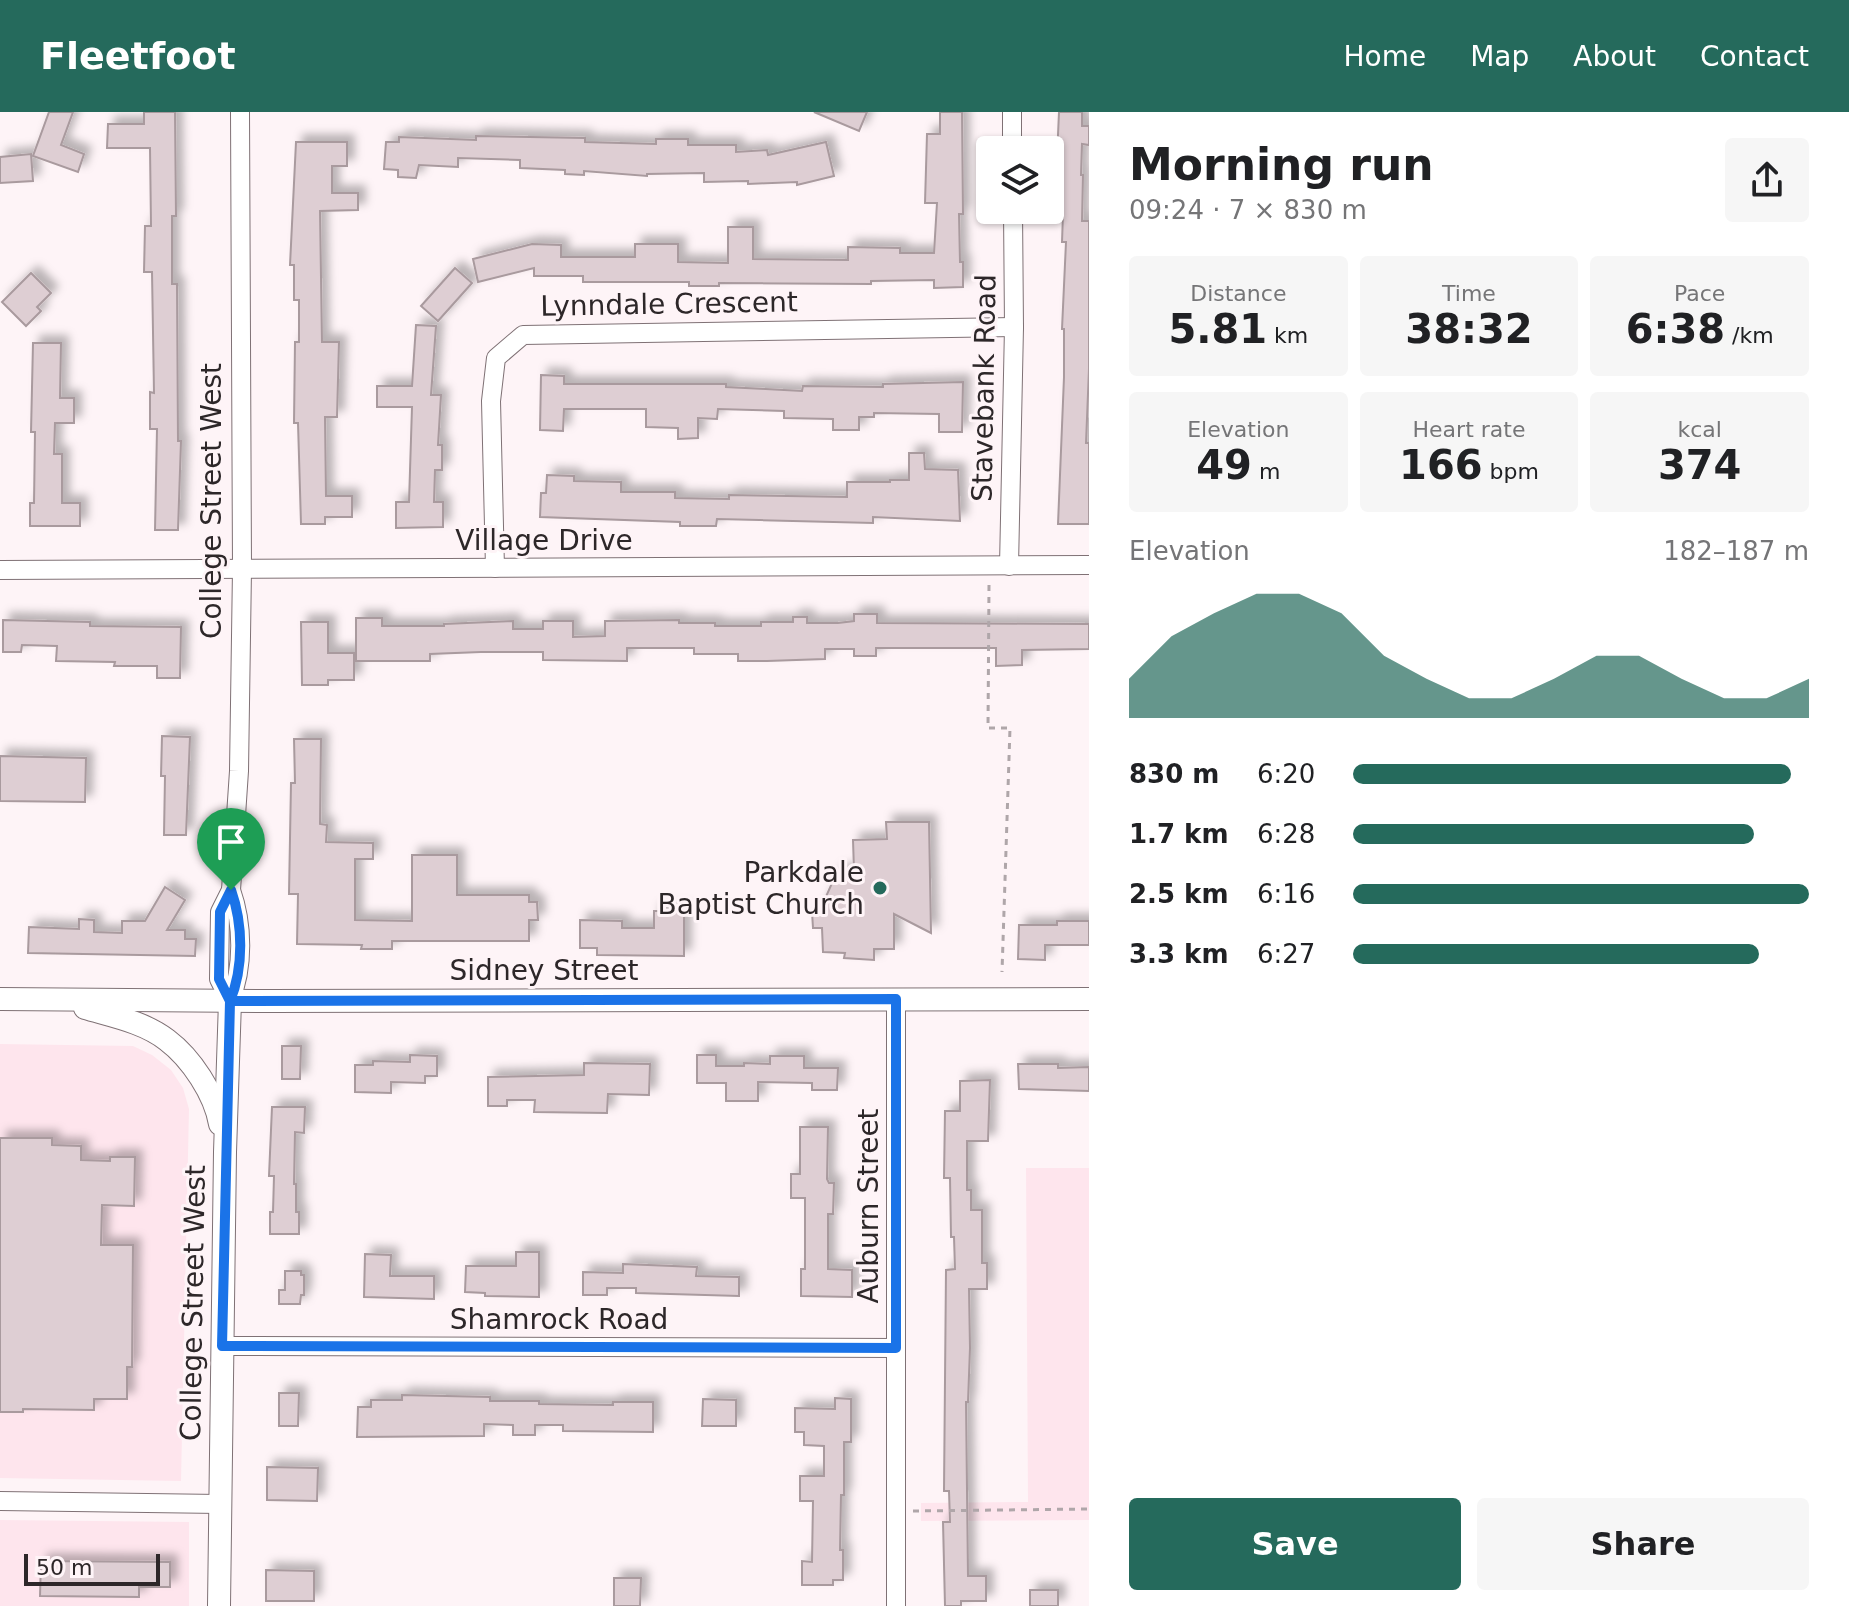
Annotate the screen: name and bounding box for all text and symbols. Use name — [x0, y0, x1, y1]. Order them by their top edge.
text: Fleetfoot — [40, 34, 236, 78]
text: Home — [1343, 40, 1426, 73]
text: Map — [1470, 40, 1529, 73]
text: About — [1573, 40, 1656, 73]
text: Contact — [1700, 40, 1809, 73]
map controls — [976, 136, 1064, 224]
button: layers — [976, 136, 1064, 224]
button: share — [1725, 138, 1809, 222]
text: Morning run — [1129, 139, 1434, 190]
text: 09:24 · 7 × 830 m — [1129, 195, 1367, 225]
street label: Stavebank Road — [966, 274, 1002, 502]
text: Distance — [1190, 281, 1286, 306]
text: Time — [1442, 281, 1496, 306]
text: Pace — [1674, 281, 1725, 306]
street label: Lynndale Crescent — [540, 285, 798, 323]
text: 5.81 — [1168, 306, 1267, 352]
text: 38:32 — [1405, 306, 1533, 352]
text: 6:38 — [1626, 306, 1725, 352]
text: km — [1267, 323, 1308, 348]
text: /km — [1725, 323, 1774, 348]
street label: College Street West — [195, 363, 228, 639]
text: Elevation — [1187, 417, 1289, 442]
text: Heart rate — [1413, 417, 1525, 442]
text: kcal — [1677, 417, 1722, 442]
text: 49 — [1196, 442, 1252, 488]
text: 166 — [1399, 442, 1483, 488]
text: 374 — [1658, 442, 1741, 488]
text: m — [1252, 459, 1280, 484]
text: bpm — [1483, 459, 1539, 484]
street label: Village Drive — [455, 524, 633, 557]
text: Elevation — [1129, 536, 1250, 566]
text: 182–187 m — [1663, 536, 1809, 566]
text: 830 m — [1129, 759, 1219, 789]
text: 6:20 — [1257, 759, 1315, 789]
pin — [197, 808, 265, 890]
text: 1.7 km — [1129, 819, 1229, 849]
text: 6:28 — [1257, 819, 1315, 849]
icon: arrive — [209, 820, 253, 864]
place label: Parkdale Baptist Church — [658, 856, 864, 921]
marker: Parkdale Baptist Church — [871, 879, 889, 897]
text: 2.5 km — [1129, 879, 1229, 909]
text: 6:16 — [1257, 879, 1315, 909]
text: 3.3 km — [1129, 939, 1229, 969]
text: 6:27 — [1257, 939, 1315, 969]
street label: Sidney Street — [450, 954, 638, 987]
street label: Auburn Street — [852, 1108, 885, 1304]
street label: College Street West — [174, 1165, 212, 1441]
street label: Shamrock Road — [450, 1303, 668, 1336]
button: Save — [1129, 1498, 1461, 1590]
button: Share — [1477, 1498, 1809, 1590]
scale bar — [24, 1550, 160, 1586]
text: 50 m — [36, 1555, 92, 1580]

